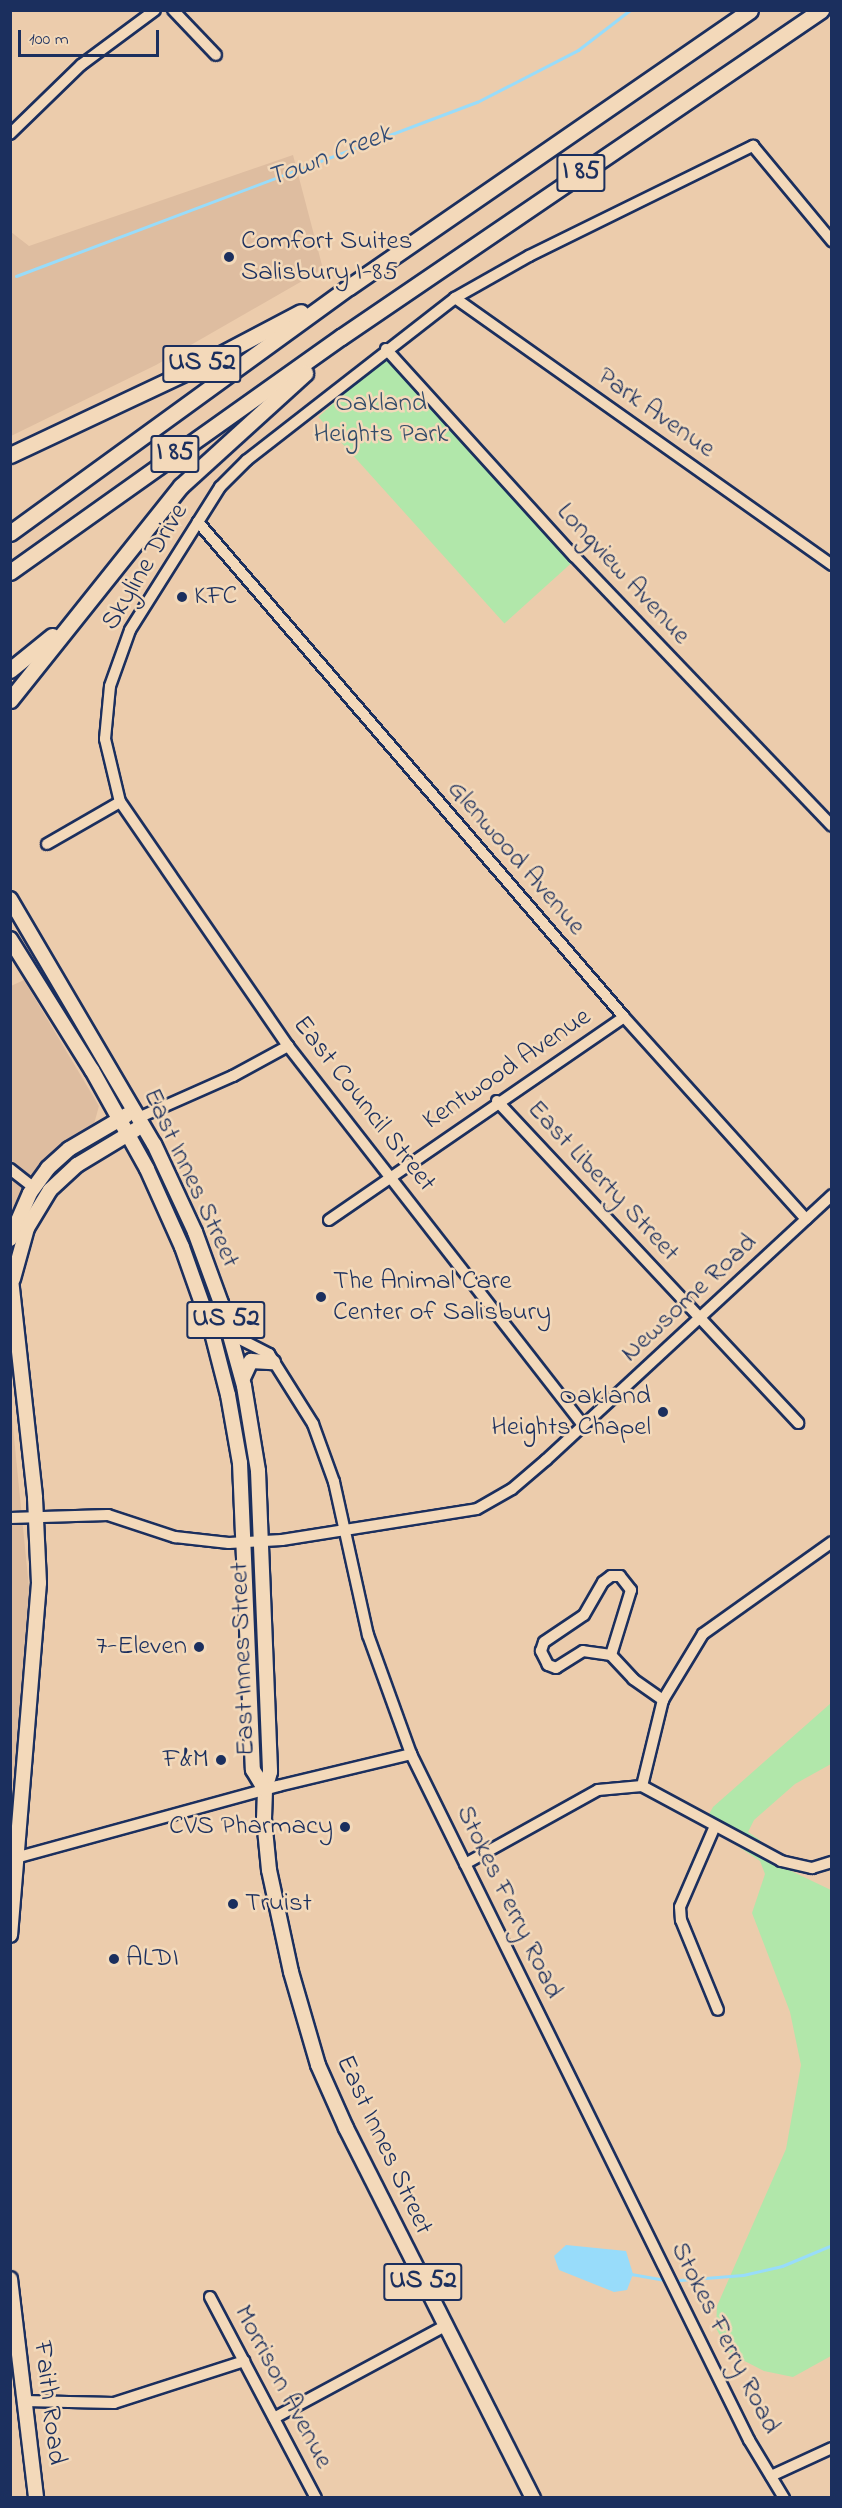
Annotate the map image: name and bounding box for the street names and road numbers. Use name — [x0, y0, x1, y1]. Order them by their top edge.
road number: I 85 — [556, 150, 606, 196]
road number: US 52 — [162, 341, 242, 387]
street label: Park Avenue — [591, 361, 721, 465]
road number: I 85 — [150, 431, 201, 477]
street label: Longview Avenue — [549, 496, 697, 652]
street label: Skyline Drive — [95, 498, 195, 636]
street label: Glenwood Avenue — [440, 774, 592, 942]
street label: Kentwood Avenue — [417, 1001, 597, 1137]
street label: East Council Street — [285, 1010, 443, 1198]
street label: East Innes Street — [135, 1083, 247, 1273]
street label: East Liberty Street — [520, 1094, 686, 1268]
street label: Newsome Road — [614, 1227, 764, 1369]
road number: US 52 — [186, 1297, 266, 1343]
street label: East Innes Street — [223, 1561, 263, 1757]
street label: Stokes Ferry Road — [448, 1800, 570, 2004]
street label: East Innes Street — [328, 2050, 440, 2240]
street label: Stokes Ferry Road — [663, 2237, 787, 2439]
road number: US 52 — [382, 2259, 464, 2305]
street label: Morrison Avenue — [226, 2300, 340, 2474]
street label: Faith Road — [25, 2339, 73, 2467]

